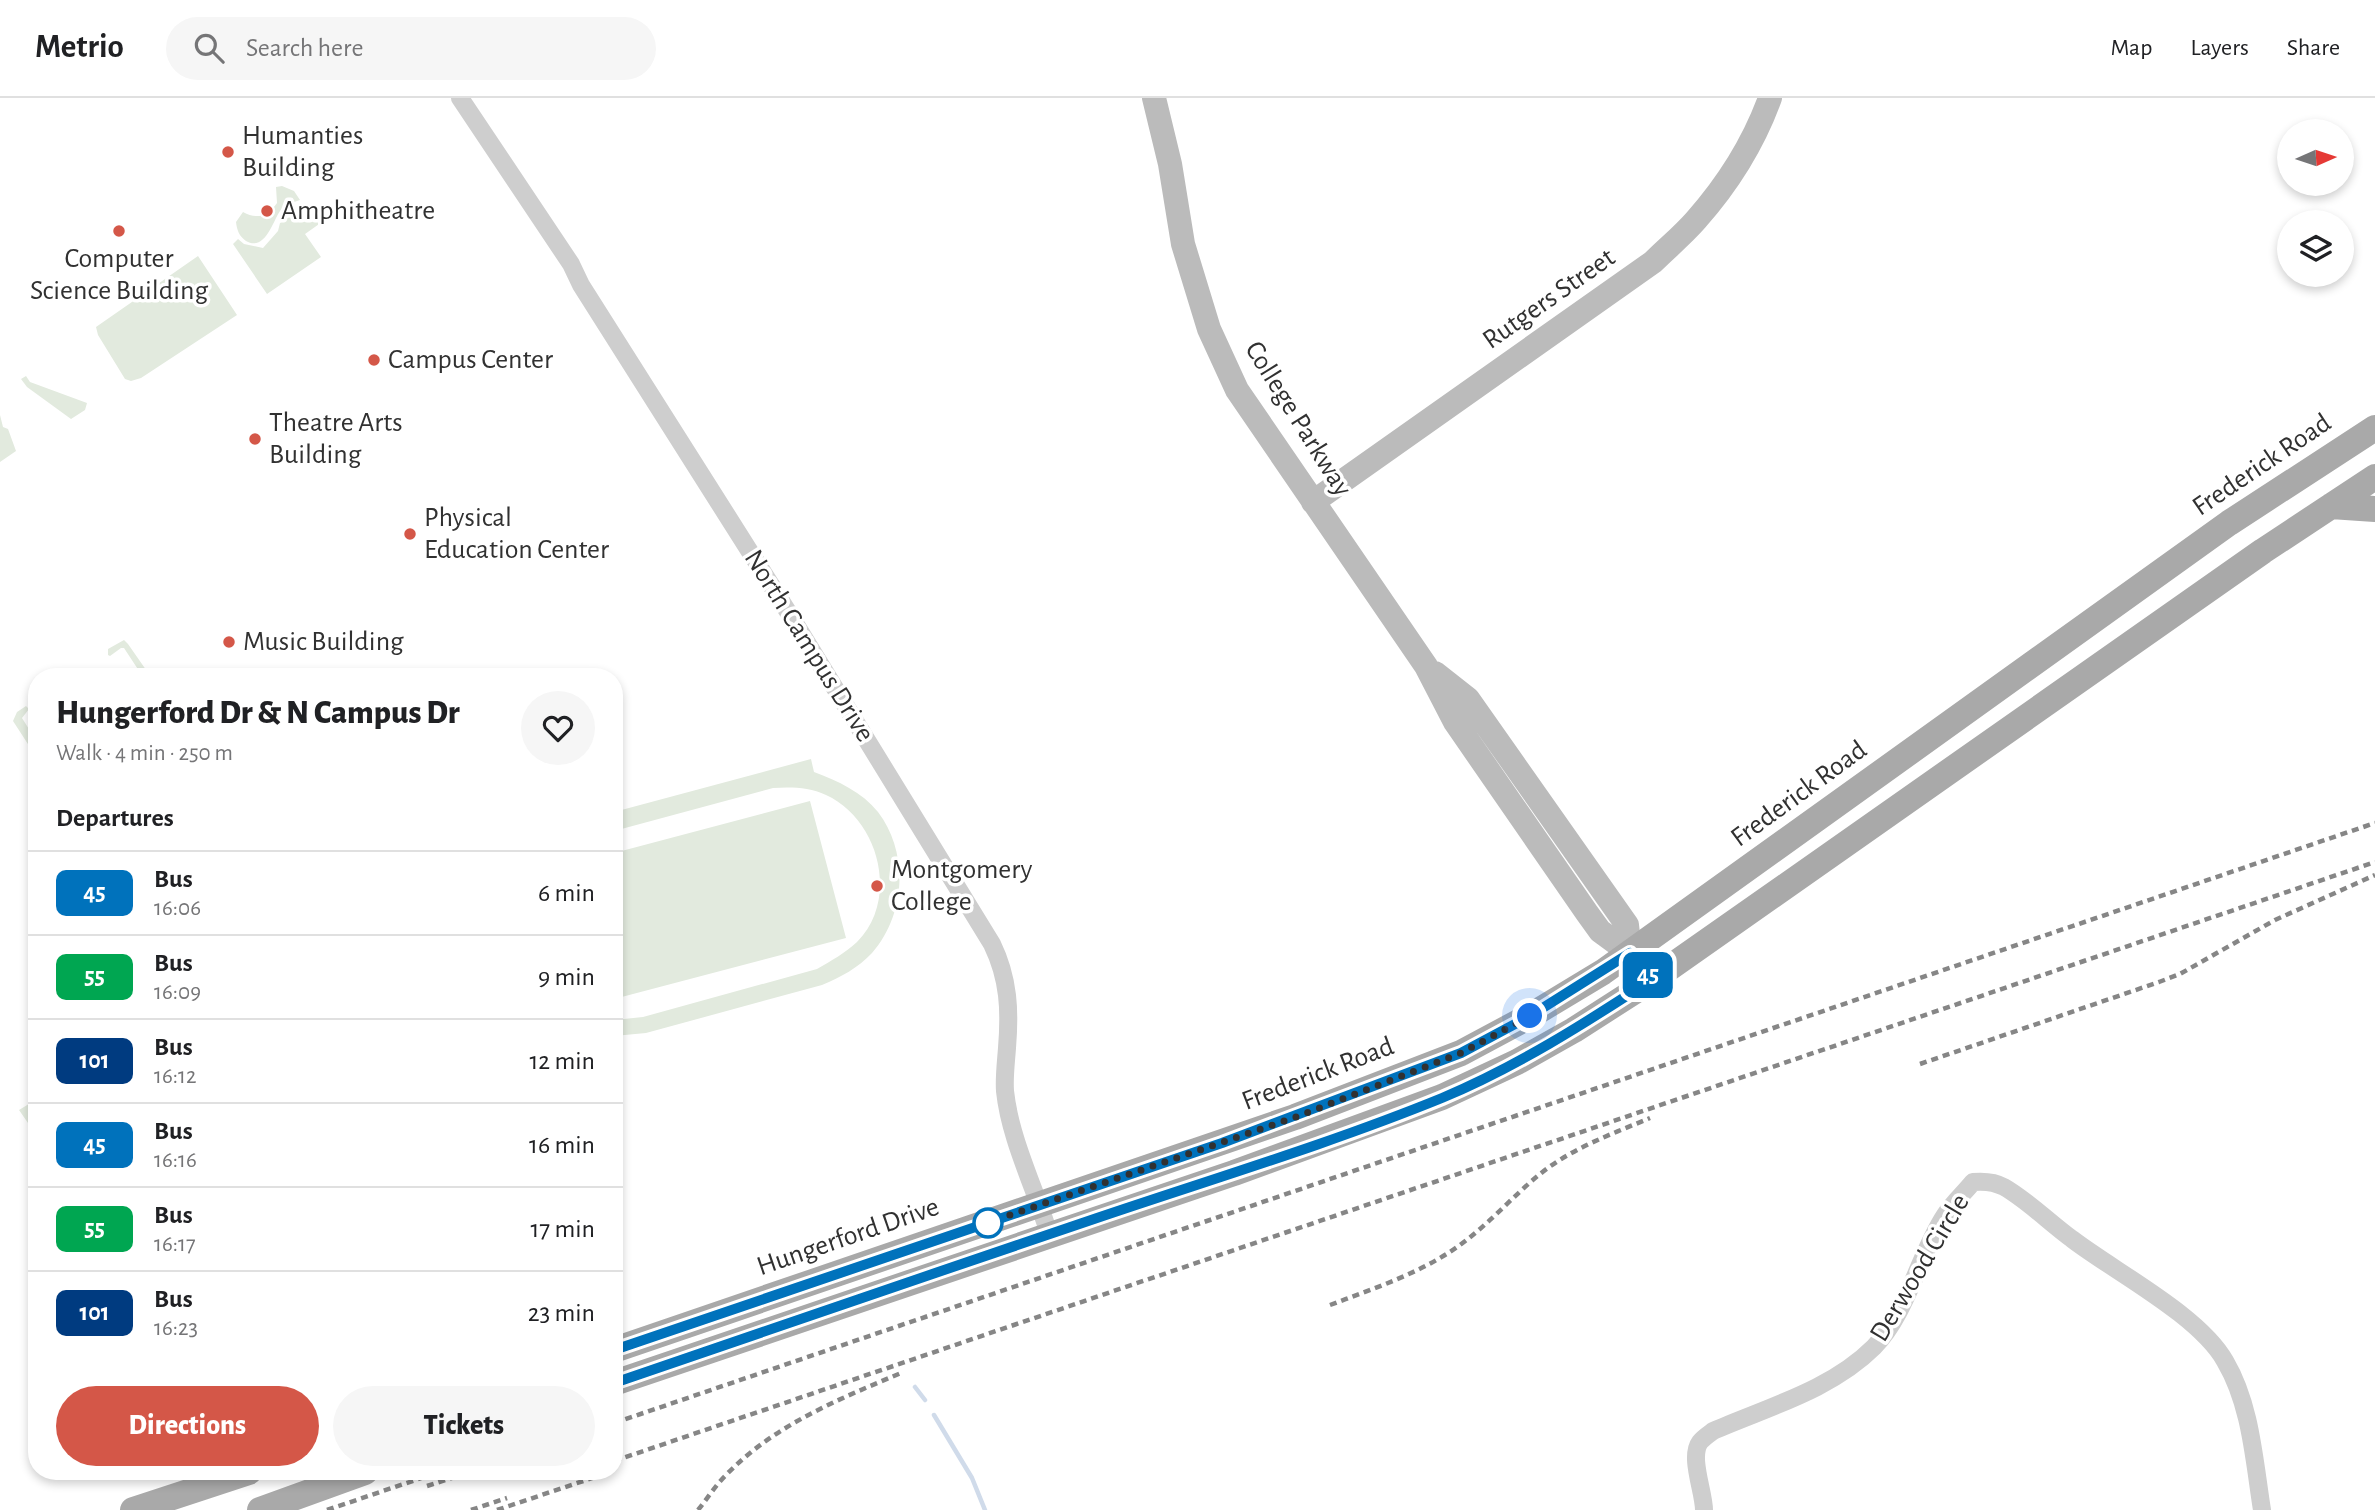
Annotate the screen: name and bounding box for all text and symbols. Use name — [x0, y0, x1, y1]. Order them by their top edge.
search box — [166, 17, 656, 80]
icon: search — [190, 29, 228, 67]
text: Metrio — [35, 31, 124, 64]
text: Search here — [246, 35, 363, 61]
text: Map — [2110, 36, 2152, 60]
text: Layers — [2190, 36, 2249, 60]
text: Share — [2287, 36, 2340, 60]
north arrow — [2277, 119, 2354, 196]
map controls — [2277, 119, 2354, 287]
place label: Humanties Building — [242, 122, 363, 182]
marker: Humanties Building — [220, 144, 236, 160]
place label: Amphitheatre — [281, 197, 435, 225]
marker: Amphitheatre — [259, 203, 275, 219]
button: layers — [2277, 210, 2354, 287]
marker: Computer Science Building — [111, 223, 127, 239]
street label: Rutgers Street — [1478, 243, 1620, 355]
place label: Computer Science Building — [30, 245, 208, 305]
street label: College Parkway — [1239, 337, 1357, 501]
place label: Campus Center — [388, 346, 553, 374]
marker: Campus Center — [366, 352, 382, 368]
place label: Theatre Arts Building — [269, 409, 403, 469]
street label: Frederick Road — [2188, 409, 2336, 521]
marker: Theatre Arts Building — [247, 431, 263, 447]
place label: Physical Education Center — [424, 504, 609, 564]
marker: Physical Education Center — [402, 526, 418, 542]
street label: North Campus Drive — [739, 545, 879, 747]
place label: Music Building — [243, 628, 404, 656]
marker: Music Building — [221, 634, 237, 650]
button: heart — [521, 691, 595, 765]
text: Hungerford Dr & N Campus Dr — [56, 697, 460, 730]
street label: Frederick Road — [1726, 736, 1872, 852]
text: Walk · 4 min · 250 m — [56, 742, 233, 765]
text: Departures — [56, 805, 174, 831]
place label: Montgomery College — [891, 856, 1033, 916]
text: Bus — [154, 866, 193, 892]
marker: Montgomery College — [869, 878, 885, 894]
text: 6 min — [538, 880, 595, 906]
text: 45 — [83, 881, 106, 905]
text: 16:06 — [154, 897, 201, 920]
text: Bus — [154, 950, 193, 976]
line badge: 45 — [1616, 952, 1680, 998]
text: 45 — [1637, 963, 1659, 987]
text: 9 min — [538, 964, 595, 990]
text: 55 — [84, 965, 105, 989]
text: 16:09 — [154, 981, 201, 1004]
your location — [1512, 998, 1547, 1033]
street label: Frederick Road — [1238, 1032, 1398, 1116]
text: Bus — [154, 1034, 193, 1060]
text: 12 min — [529, 1048, 595, 1074]
text: 101 — [80, 1049, 109, 1073]
text: 16:12 — [154, 1065, 196, 1088]
text: Bus — [154, 1118, 193, 1144]
text: 16 min — [529, 1132, 595, 1158]
text: 45 — [83, 1133, 106, 1157]
text: 16:16 — [154, 1149, 197, 1172]
street label: Derwood Circle — [1865, 1189, 1975, 1347]
street label: Hungerford Drive — [753, 1193, 943, 1281]
text: Bus — [154, 1202, 193, 1228]
unlabelled marker — [973, 1208, 1003, 1238]
text: 17 min — [530, 1216, 595, 1242]
text: 55 — [84, 1217, 105, 1241]
text: 16:17 — [154, 1233, 196, 1256]
text: Bus — [154, 1286, 193, 1312]
text: 23 min — [528, 1300, 595, 1326]
text: 101 — [80, 1301, 109, 1325]
text: 16:23 — [154, 1317, 198, 1340]
button: Directions — [56, 1386, 319, 1466]
button: Tickets — [333, 1386, 595, 1466]

